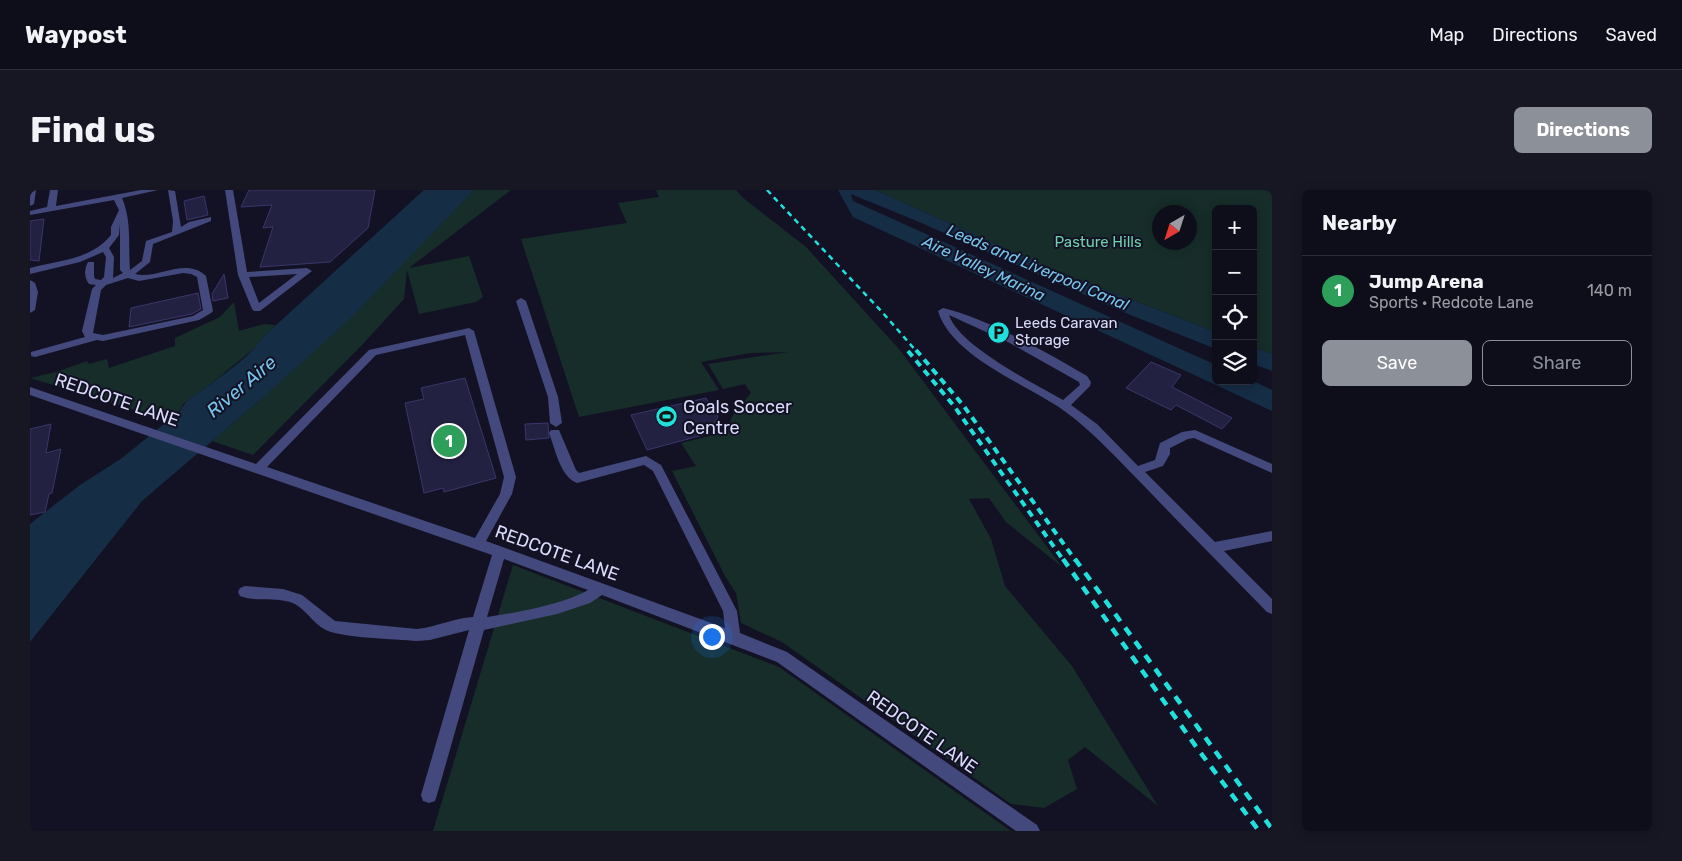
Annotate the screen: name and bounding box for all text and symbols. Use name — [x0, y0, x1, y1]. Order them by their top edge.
text: Waypost — [25, 21, 127, 49]
text: Map — [1429, 24, 1464, 46]
text: Directions — [1492, 24, 1578, 46]
text: Saved — [1606, 24, 1657, 46]
button: Directions — [1514, 107, 1652, 153]
text: Find us — [30, 109, 155, 151]
north arrow — [1152, 205, 1197, 250]
map controls — [1212, 205, 1257, 385]
button: + — [1212, 205, 1257, 250]
text: Nearby — [1322, 210, 1397, 235]
water label: Leeds and Liverpool Canal — [944, 220, 1133, 315]
water label: Aire Valley Marina — [919, 231, 1048, 305]
park label: Pasture Hills — [1054, 233, 1142, 251]
button: − — [1212, 250, 1257, 295]
text: Jump Arena — [1369, 270, 1484, 293]
text: 1 — [1334, 281, 1342, 300]
text: 140 m — [1587, 281, 1632, 300]
text: Sports · Redcote Lane — [1369, 293, 1534, 312]
button: locate — [1212, 295, 1257, 340]
place label: Leeds Caravan Storage — [1015, 314, 1118, 349]
parking icon: Leeds Caravan Storage — [987, 320, 1011, 344]
button: layers — [1212, 340, 1257, 385]
button: Save — [1322, 340, 1472, 386]
button: Share — [1482, 340, 1632, 386]
water label: River Aire — [202, 350, 281, 422]
street label: REDCOTE LANE — [52, 368, 182, 432]
place label: Goals Soccer Centre — [683, 396, 792, 439]
sports icon: Goals Soccer Centre — [655, 405, 679, 429]
pin: 1 — [433, 422, 465, 460]
street label: REDCOTE LANE — [492, 520, 622, 586]
your location — [699, 624, 725, 650]
street label: REDCOTE LANE — [862, 686, 982, 778]

